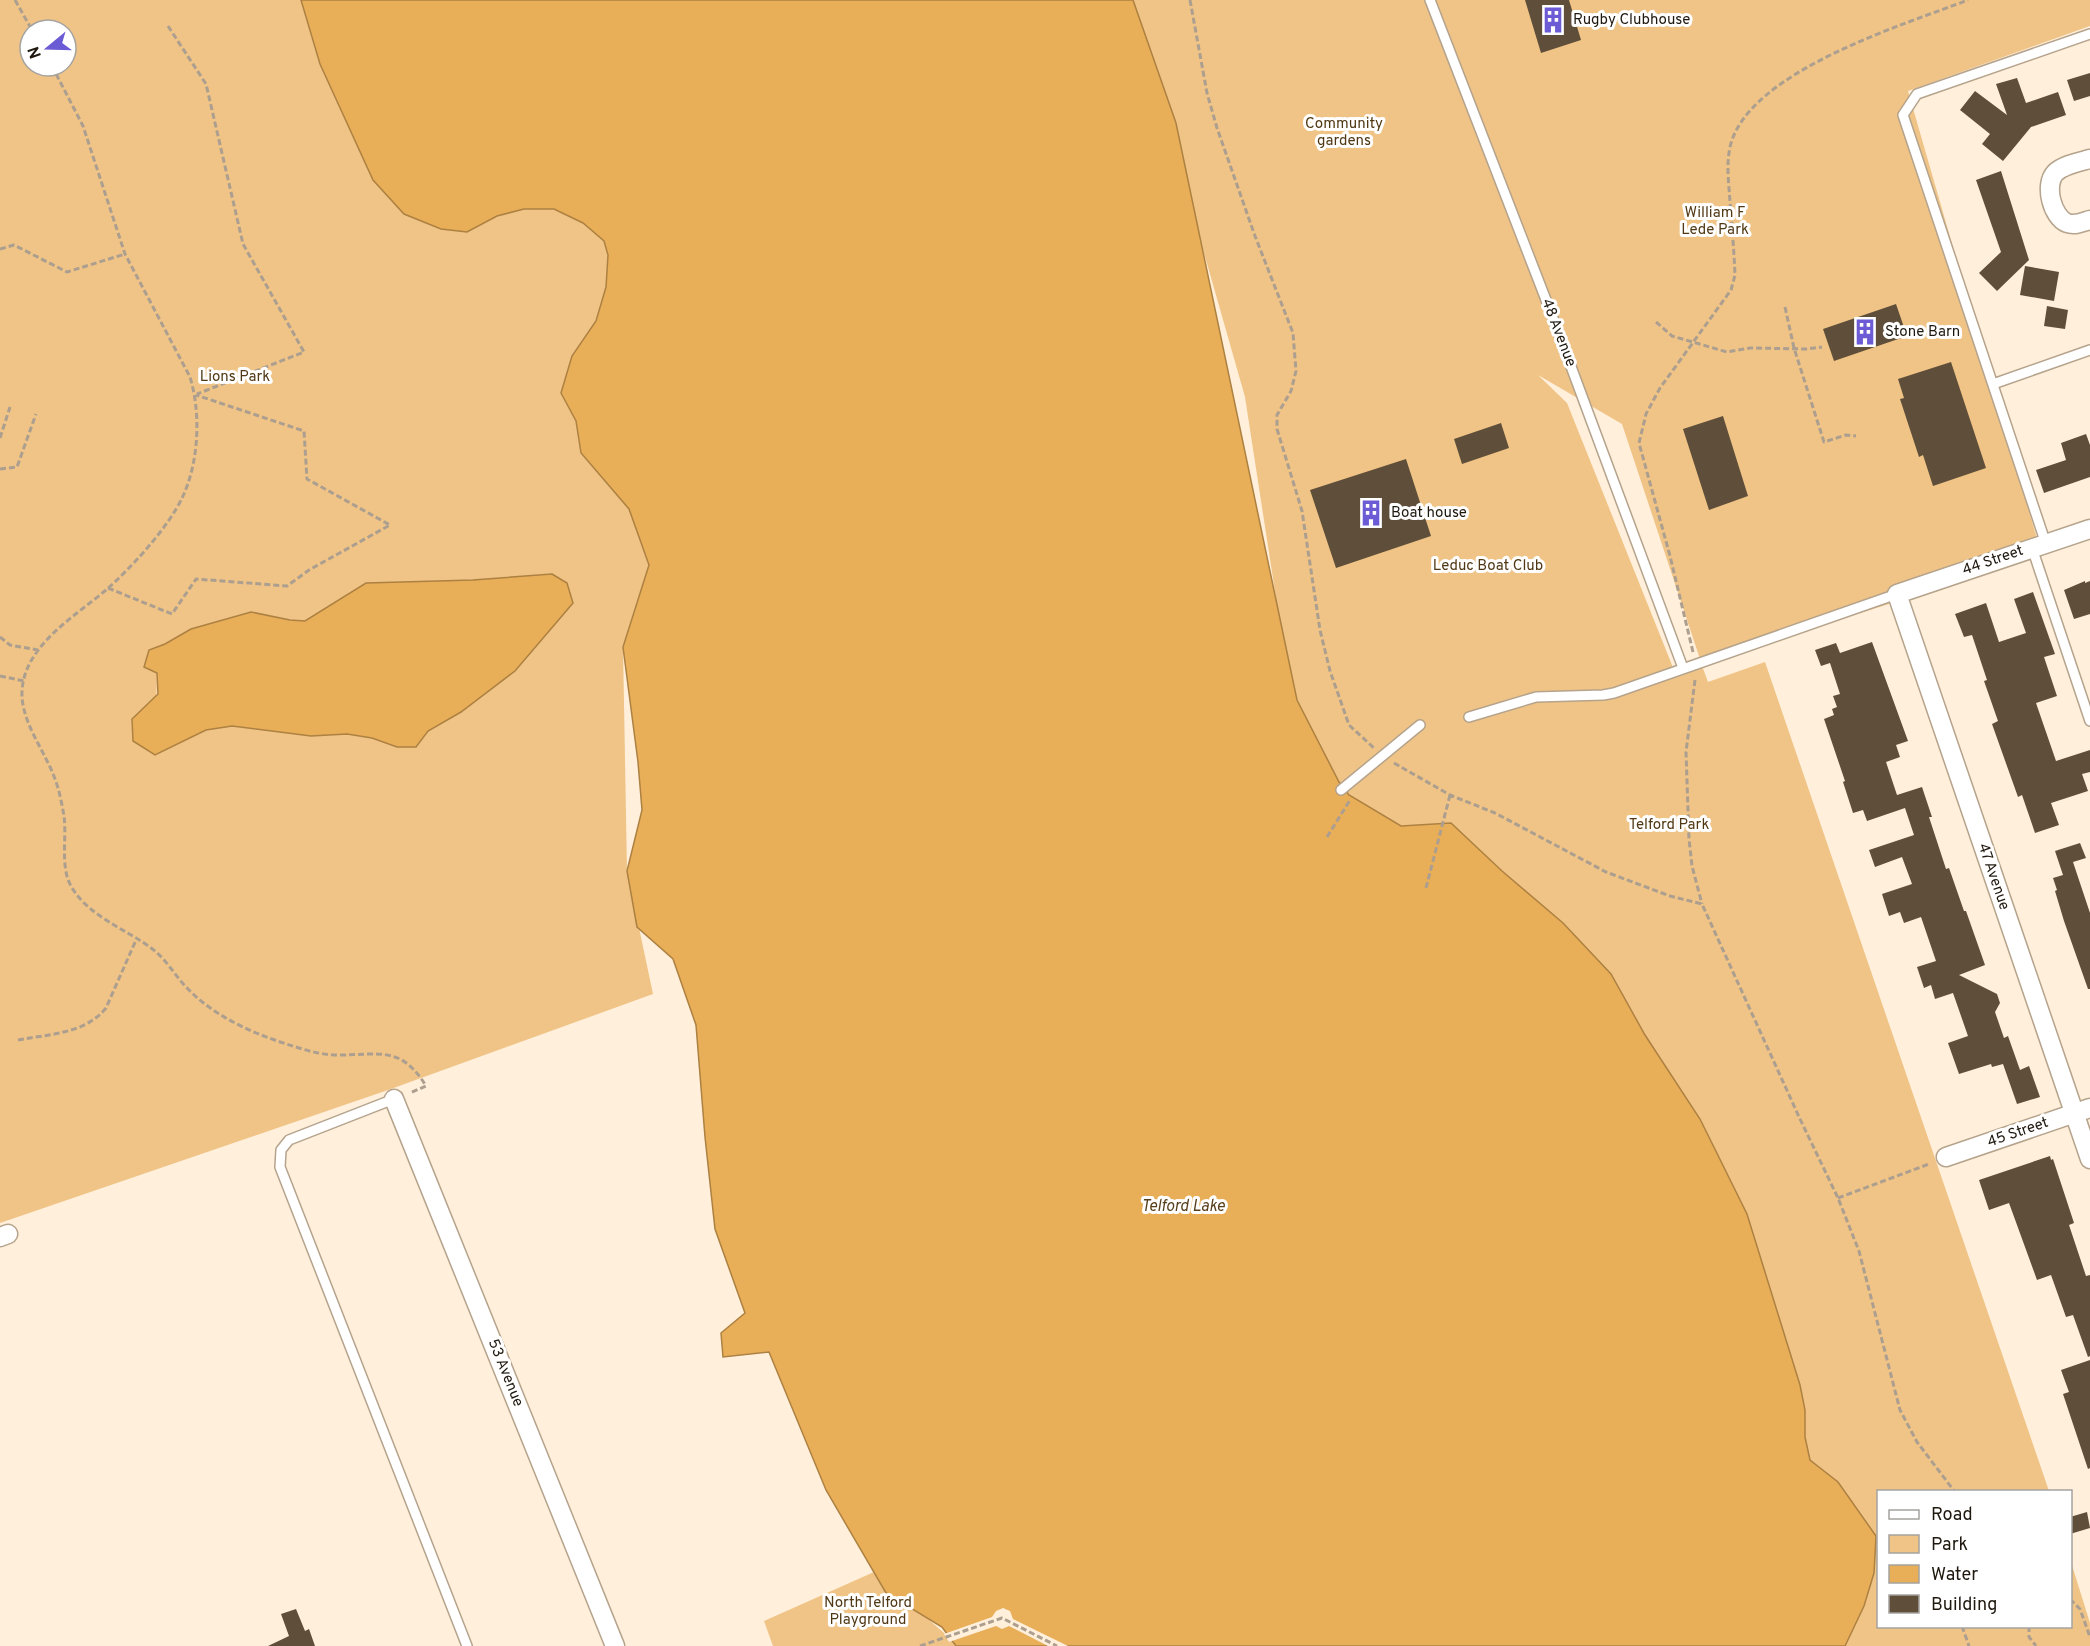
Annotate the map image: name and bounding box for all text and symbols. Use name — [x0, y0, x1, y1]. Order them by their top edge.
building icon: Rugby Clubhouse — [1538, 5, 1568, 35]
place label: Rugby Clubhouse — [1573, 11, 1690, 30]
north arrow — [18, 18, 78, 78]
text: N — [24, 44, 47, 61]
park label: Community gardens — [1305, 115, 1383, 151]
park label: William F Lede Park — [1681, 204, 1749, 240]
street label: 48 Avenue — [1536, 296, 1580, 370]
building icon: Stone Barn — [1850, 317, 1880, 347]
place label: Stone Barn — [1885, 323, 1960, 342]
park label: Lions Park — [200, 368, 270, 387]
building icon: Boat house — [1356, 498, 1386, 528]
place label: Boat house — [1391, 504, 1467, 523]
street label: 44 Street — [1960, 542, 2026, 580]
park label: Leduc Boat Club — [1433, 557, 1543, 576]
park label: Telford Park — [1629, 816, 1709, 835]
street label: 47 Avenue — [1973, 841, 2013, 913]
street label: 45 Street — [1985, 1114, 2051, 1152]
water label: Telford Lake — [1141, 1197, 1226, 1217]
street label: 53 Avenue — [483, 1336, 527, 1410]
legend — [1877, 1490, 2072, 1628]
text: Road — [1931, 1504, 1973, 1527]
text: Park — [1931, 1534, 1968, 1557]
text: Water — [1931, 1564, 1978, 1587]
park label: North Telford Playground — [824, 1594, 912, 1630]
text: Building — [1931, 1594, 1997, 1617]

